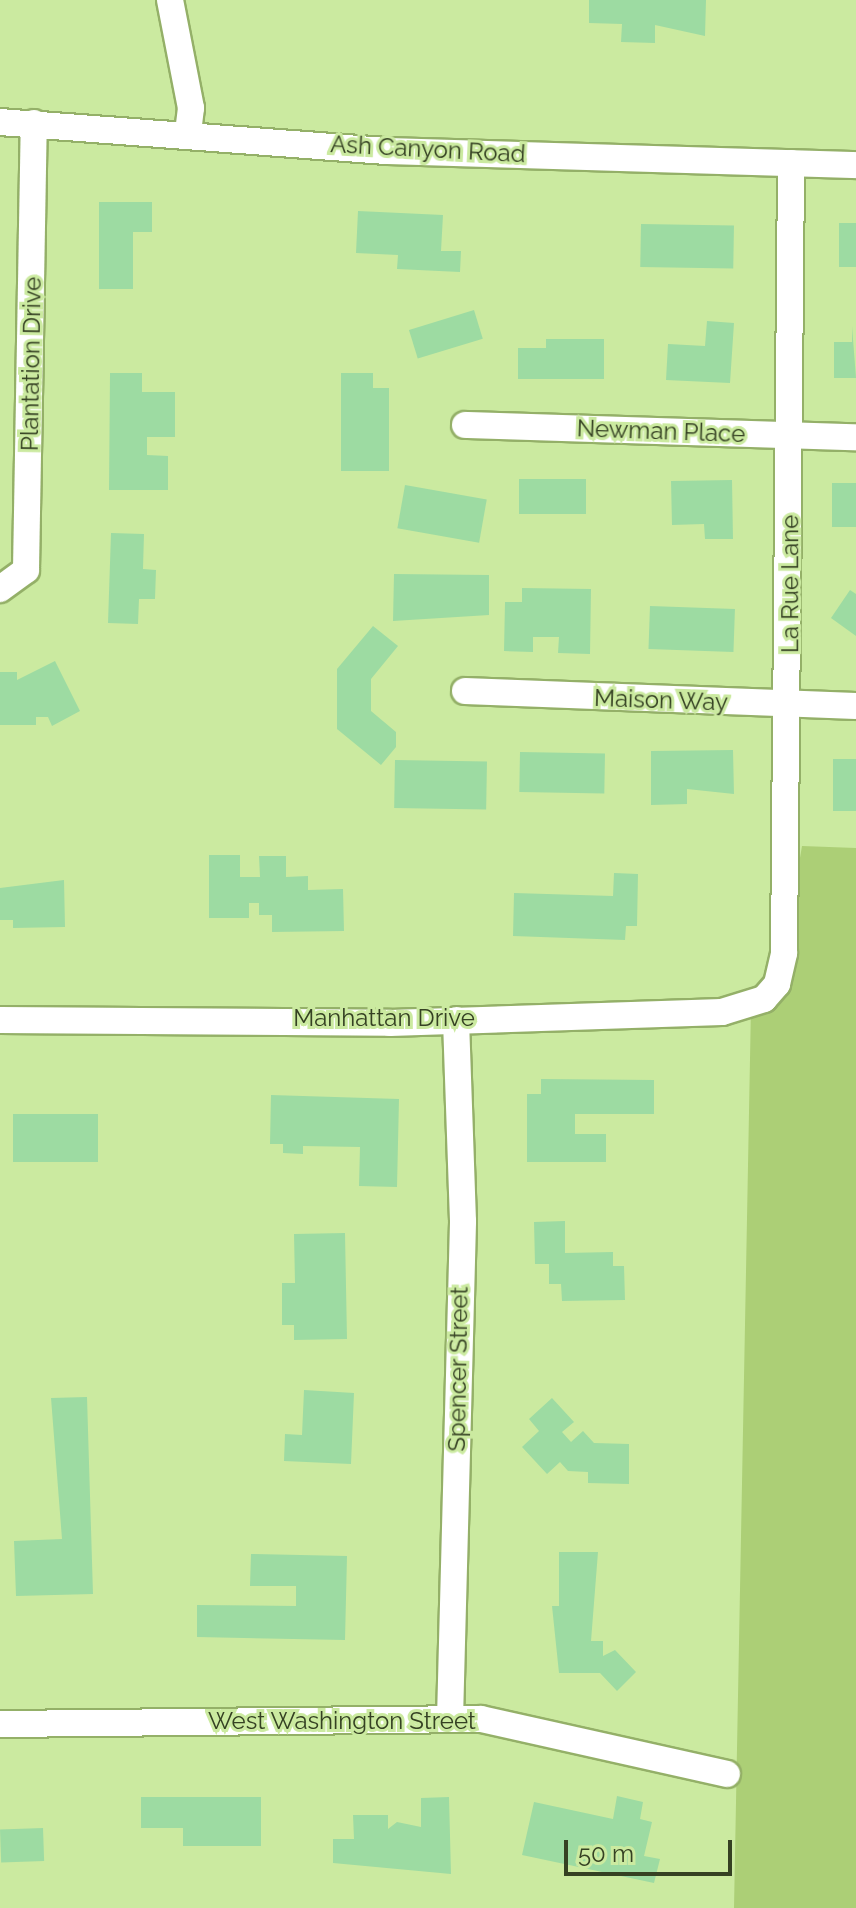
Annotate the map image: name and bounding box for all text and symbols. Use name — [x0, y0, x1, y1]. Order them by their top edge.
street label: Ash Canyon Road — [330, 130, 526, 168]
street label: Plantation Drive — [15, 277, 47, 451]
street label: Newman Place — [576, 414, 746, 448]
street label: La Rue Lane — [776, 515, 804, 653]
street label: Maison Way — [593, 683, 729, 717]
street label: Manhattan Drive — [293, 1004, 475, 1032]
street label: Spencer Street — [442, 1286, 474, 1452]
street label: West Washington Street — [208, 1707, 476, 1735]
scale bar — [568, 1824, 736, 1874]
text: 50 m — [578, 1839, 634, 1868]

